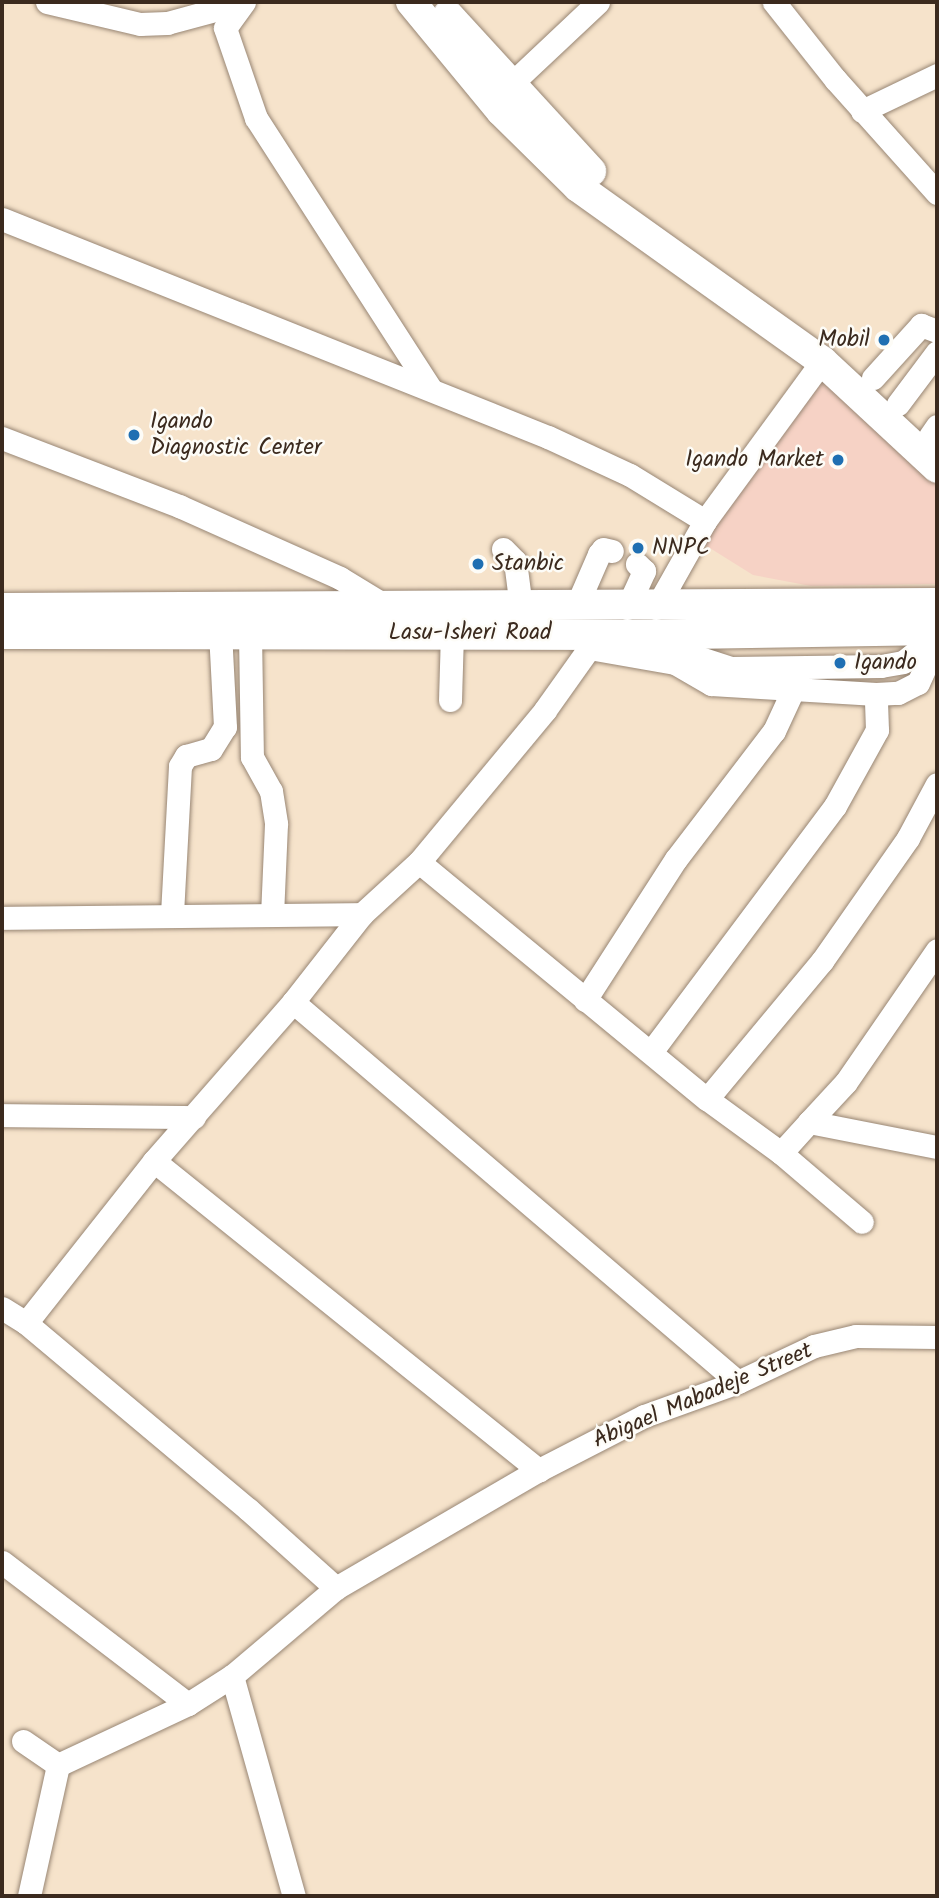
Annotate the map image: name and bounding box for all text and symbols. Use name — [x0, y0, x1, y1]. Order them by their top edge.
place label: Mobil — [818, 326, 870, 354]
marker: Mobil — [876, 332, 892, 348]
place label: Igando Diagnostic Center — [150, 408, 322, 462]
marker: Igando Diagnostic Center — [124, 425, 144, 445]
place label: Igando Market — [685, 446, 824, 474]
marker: Igando Market — [830, 452, 846, 468]
place label: NNPC — [652, 534, 709, 562]
marker: NNPC — [630, 540, 646, 556]
place label: Stanbic — [492, 550, 564, 578]
marker: Stanbic — [470, 556, 486, 572]
street label: Lasu-Isheri Road — [389, 619, 551, 647]
place label: Igando — [854, 649, 917, 677]
marker: Igando — [832, 655, 848, 671]
street label: Abigael Mabadeje Street — [589, 1337, 817, 1455]

